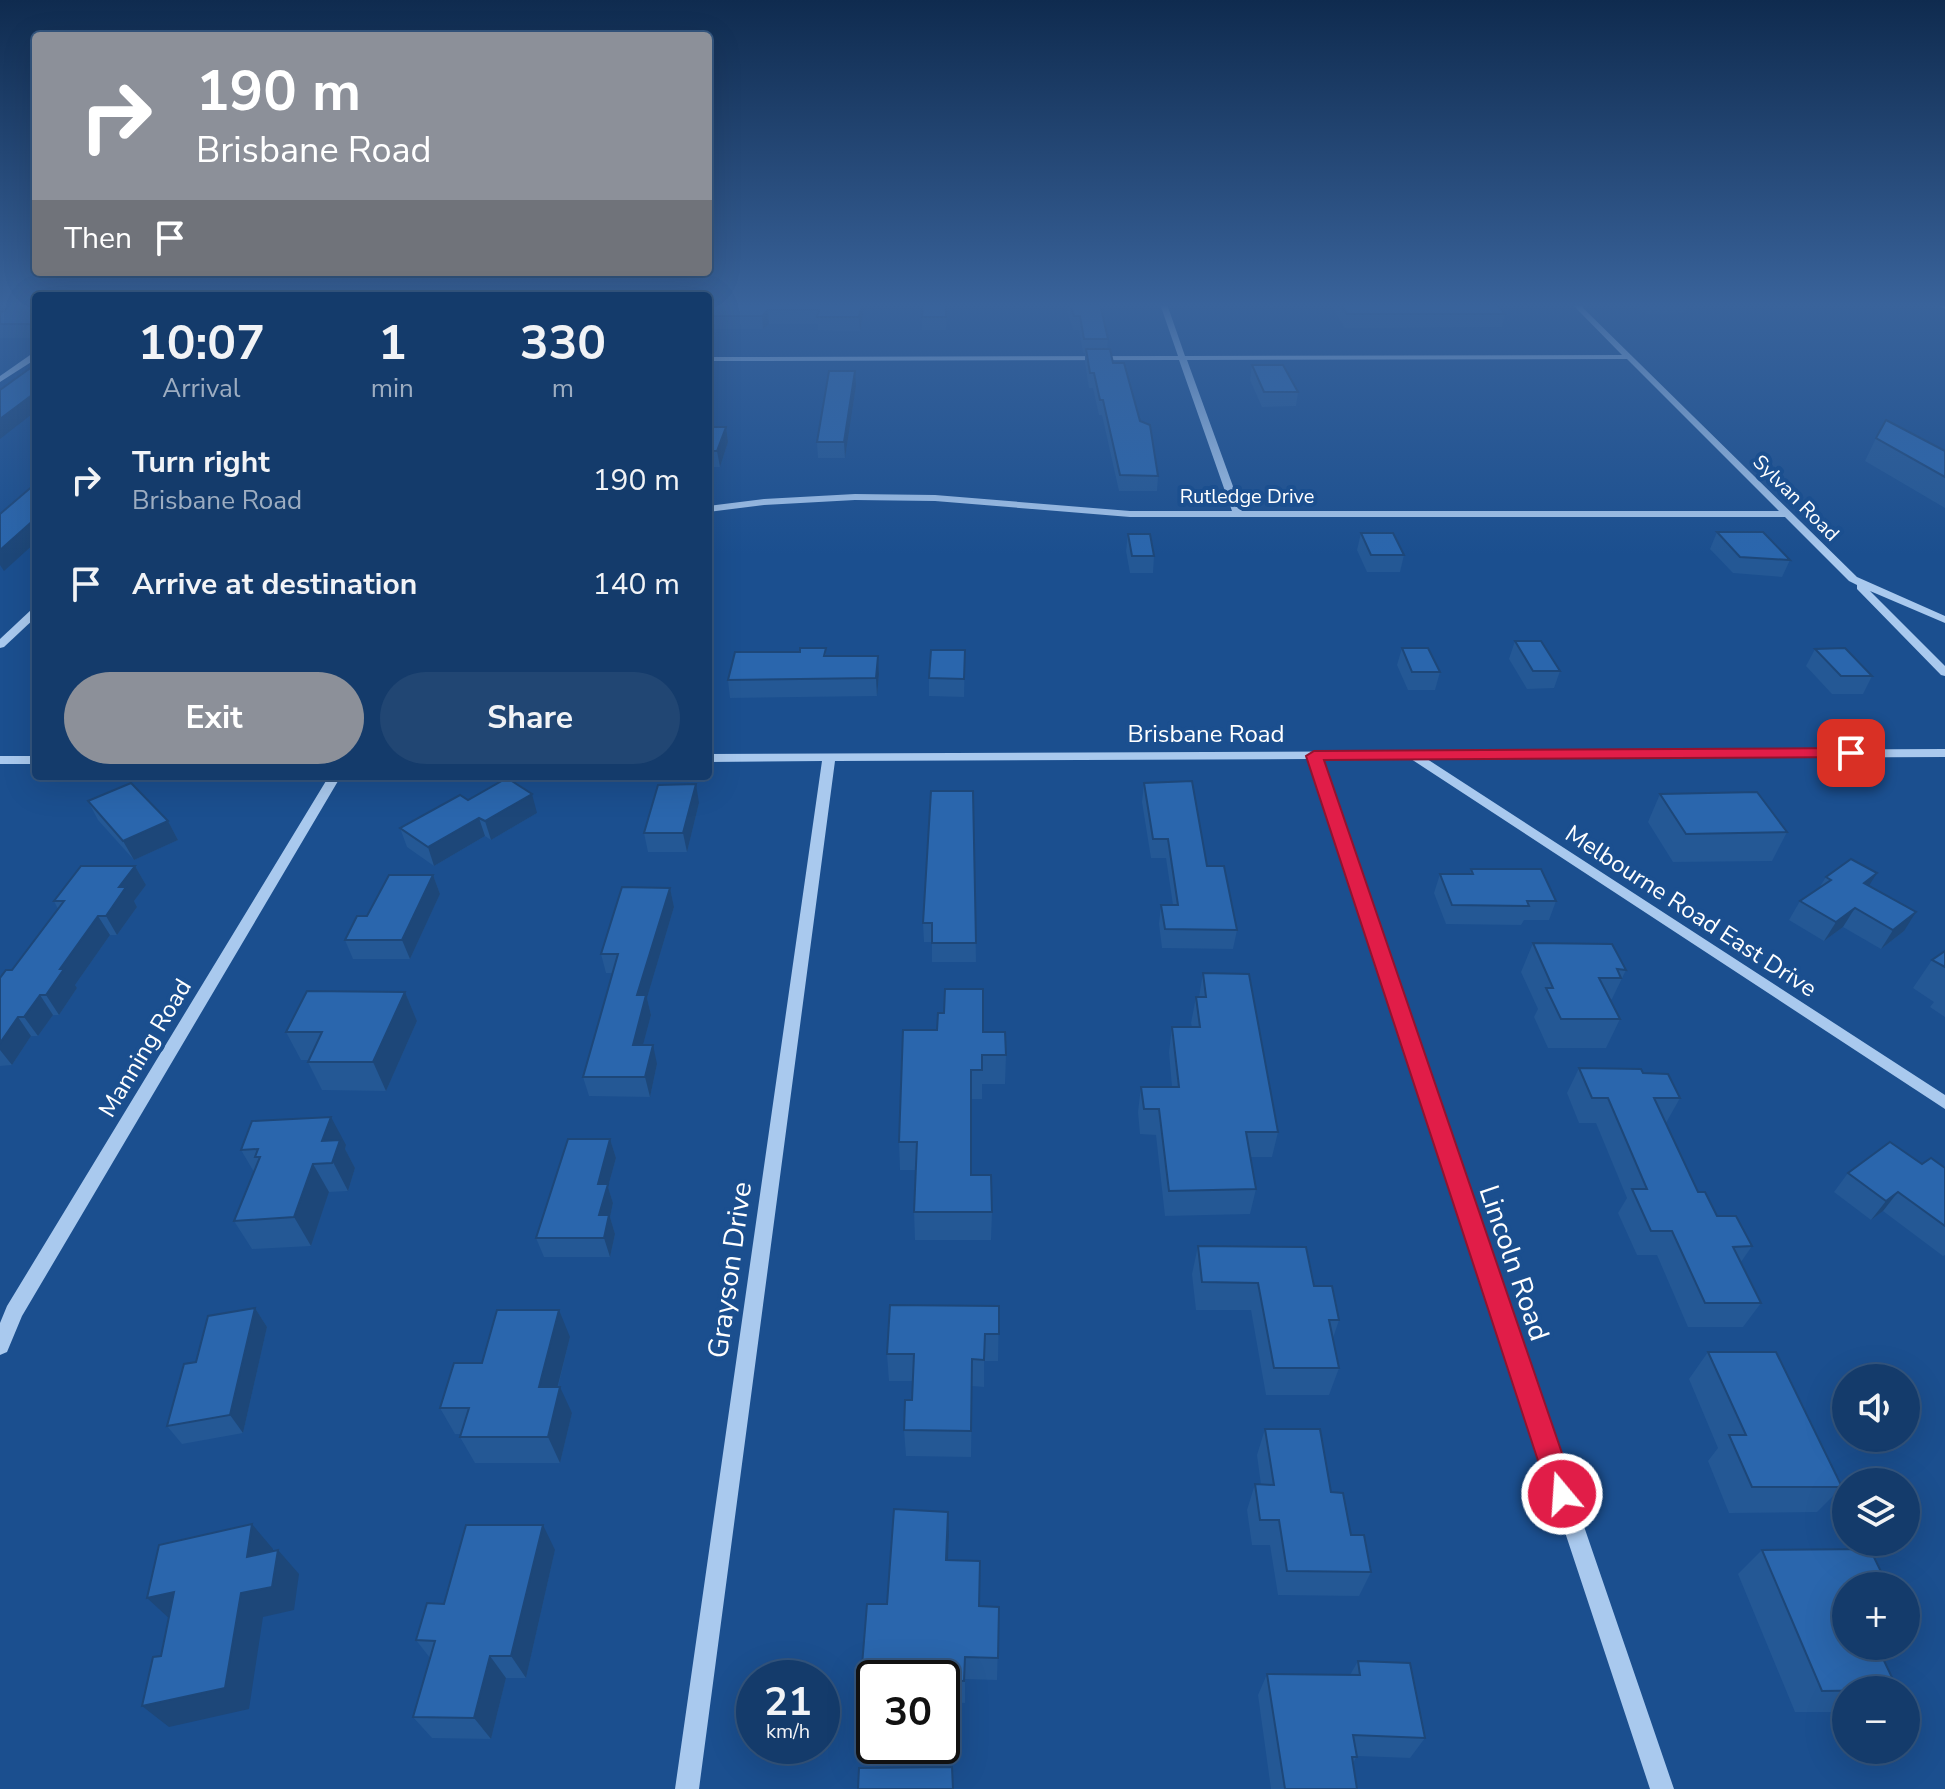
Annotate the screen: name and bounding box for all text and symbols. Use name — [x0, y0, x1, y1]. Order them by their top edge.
text: 190 m — [196, 53, 361, 130]
icon: right — [64, 64, 168, 168]
text: Brisbane Road — [196, 126, 432, 175]
icon: arrive — [148, 216, 192, 260]
text: Then — [64, 218, 132, 259]
text: 10:07 — [138, 310, 265, 376]
text: 1 — [378, 310, 407, 376]
text: 330 — [520, 310, 606, 376]
text: Arrival — [162, 371, 241, 406]
text: min — [371, 371, 414, 406]
text: m — [552, 371, 574, 406]
text: Turn right — [132, 442, 270, 483]
street label: Sylvan Road — [1747, 449, 1845, 547]
icon: right — [64, 458, 108, 502]
text: 190 m — [593, 460, 680, 501]
text: Brisbane Road — [132, 483, 302, 518]
street label: Rutledge Drive — [1180, 483, 1314, 510]
icon: arrive — [64, 562, 108, 606]
text: Arrive at destination — [132, 564, 417, 605]
text: 140 m — [593, 564, 680, 605]
button: Exit — [64, 672, 364, 764]
button: Share — [380, 672, 680, 764]
street label: Brisbane Road — [1127, 718, 1285, 750]
pin — [1817, 719, 1885, 787]
icon: arrive — [1829, 731, 1873, 775]
street label: Melbourne Road East Drive — [1559, 818, 1823, 1004]
street label: Manning Road — [91, 973, 199, 1123]
street label: Grayson Drive — [699, 1179, 761, 1361]
street label: Lincoln Road — [1470, 1180, 1558, 1346]
map controls — [1832, 1364, 1920, 1764]
button: sound — [1832, 1364, 1920, 1452]
position arrow — [1520, 1452, 1604, 1536]
button: layers — [1832, 1468, 1920, 1556]
button: + — [1832, 1572, 1920, 1660]
speed limit sign: 30 — [856, 1660, 960, 1764]
text: 21 — [764, 1675, 812, 1729]
button: − — [1832, 1676, 1920, 1764]
text: km/h — [766, 1718, 810, 1745]

